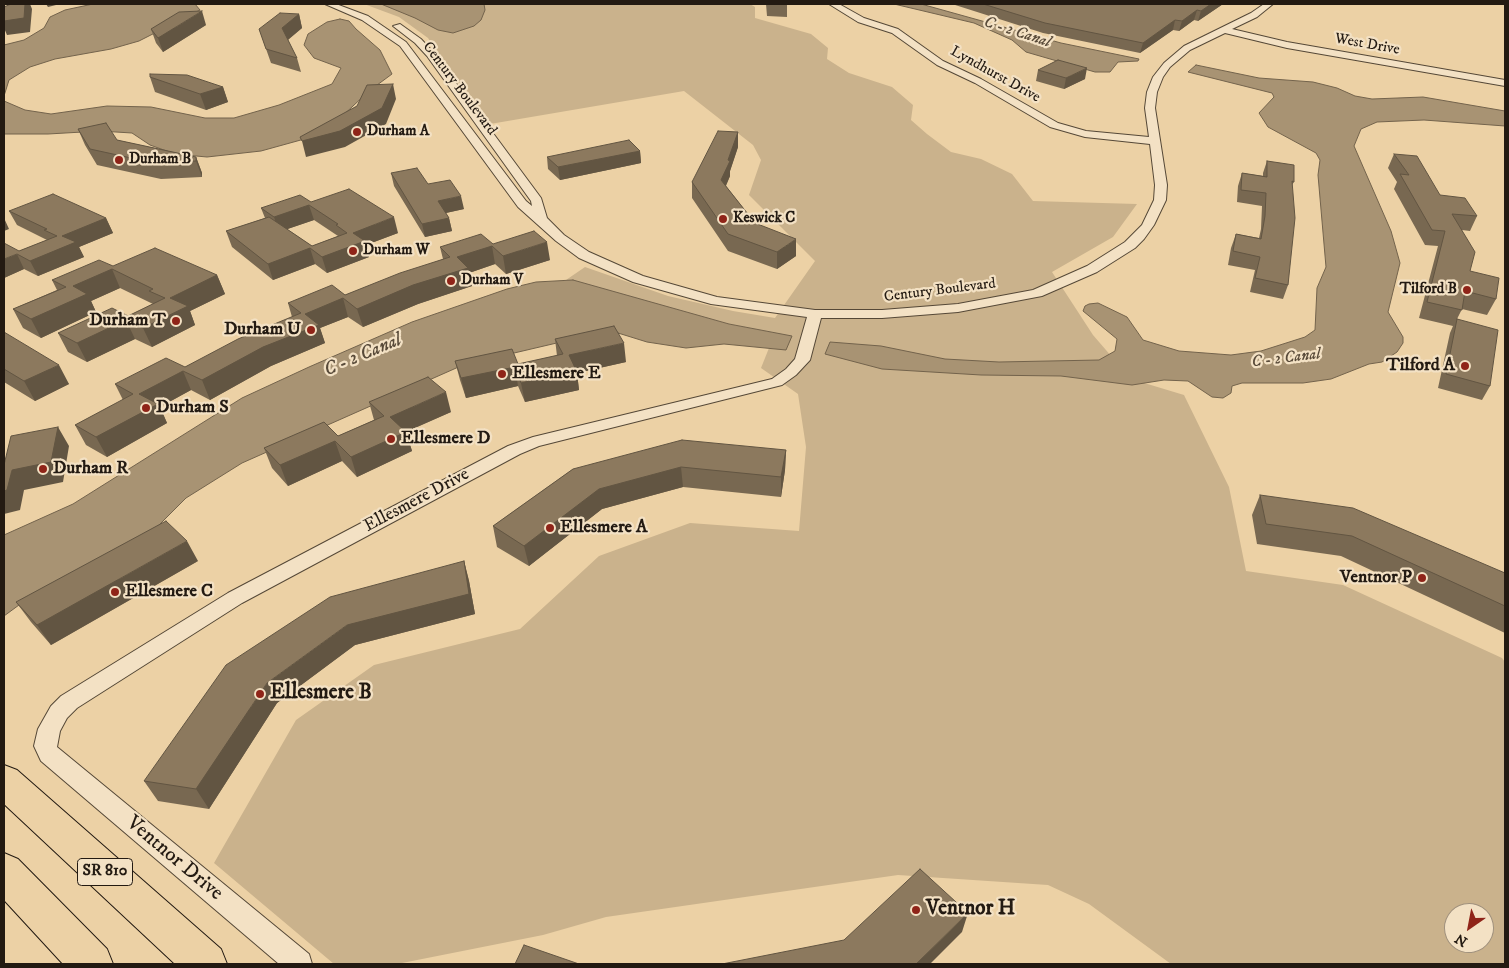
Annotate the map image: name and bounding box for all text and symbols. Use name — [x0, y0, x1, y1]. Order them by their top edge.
water label: C - 2 Canal — [981, 13, 1053, 53]
street label: West Drive — [1333, 30, 1401, 60]
street label: Century Boulevard — [418, 39, 500, 139]
street label: Lyndhurst Drive — [947, 43, 1043, 107]
place label: Durham A — [367, 123, 429, 141]
marker: Durham A — [351, 126, 363, 138]
place label: Durham B — [129, 151, 191, 169]
marker: Durham B — [113, 154, 125, 166]
place label: Keswick C — [733, 210, 795, 228]
marker: Keswick C — [717, 213, 729, 225]
place label: Durham W — [363, 242, 429, 260]
marker: Durham W — [347, 245, 359, 257]
place label: Durham V — [461, 272, 523, 290]
marker: Durham V — [445, 275, 457, 287]
street label: Century Boulevard — [883, 275, 997, 307]
place label: Tilford B — [1400, 281, 1457, 299]
marker: Tilford B — [1461, 284, 1473, 296]
place label: Durham T — [89, 310, 166, 332]
marker: Durham T — [170, 315, 182, 327]
place label: Durham U — [224, 319, 301, 341]
marker: Durham U — [305, 324, 317, 336]
water label: C - 2 Canal — [321, 329, 405, 383]
water label: C - 2 Canal — [1250, 345, 1322, 373]
place label: Tilford A — [1386, 355, 1455, 377]
marker: Tilford A — [1459, 360, 1471, 372]
place label: Ellesmere E — [512, 363, 601, 385]
marker: Ellesmere E — [496, 368, 508, 380]
place label: Durham S — [156, 397, 229, 419]
marker: Durham S — [140, 402, 152, 414]
place label: Ellesmere D — [401, 428, 490, 450]
marker: Ellesmere D — [385, 433, 397, 445]
place label: Durham R — [53, 458, 128, 480]
marker: Durham R — [37, 463, 49, 475]
street label: Ellesmere Drive — [361, 464, 473, 538]
place label: Ellesmere A — [560, 517, 647, 539]
marker: Ellesmere A — [544, 522, 556, 534]
place label: Ventnor P — [1340, 567, 1412, 589]
marker: Ventnor P — [1416, 572, 1428, 584]
place label: Ellesmere C — [125, 581, 213, 603]
marker: Ellesmere C — [109, 586, 121, 598]
place label: Ellesmere B — [270, 681, 372, 707]
marker: Ellesmere B — [254, 688, 266, 700]
street label: Ventnor Drive — [120, 811, 228, 907]
road number: SR 810 — [78, 859, 132, 886]
place label: Ventnor H — [926, 897, 1015, 923]
north arrow — [1444, 903, 1494, 953]
marker: Ventnor H — [910, 904, 922, 916]
text: N — [1452, 929, 1471, 950]

